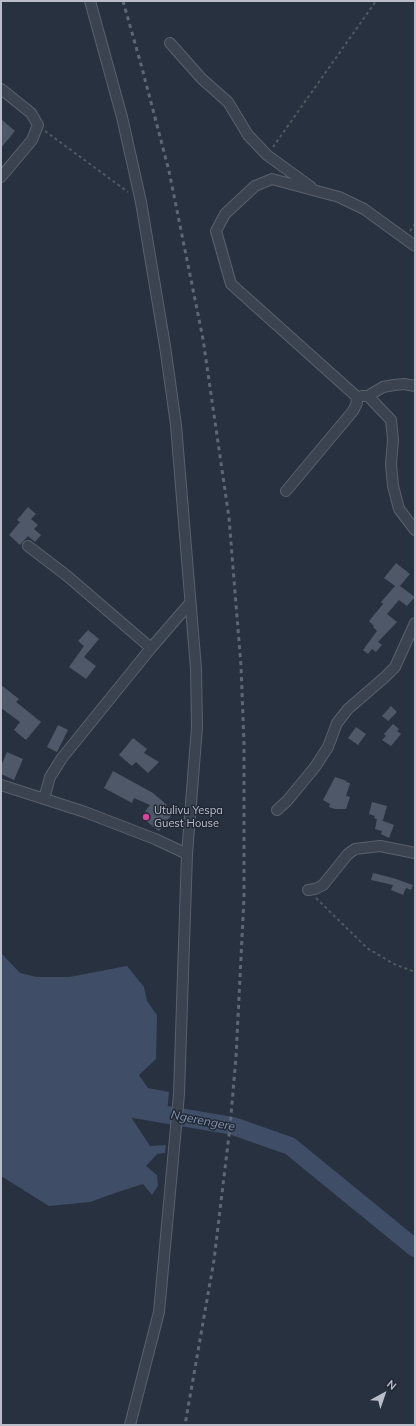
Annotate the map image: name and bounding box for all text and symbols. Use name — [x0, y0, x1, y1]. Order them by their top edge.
place label: Utulivu Yespa Guest House — [154, 804, 223, 830]
marker: Utulivu Yespa Guest House — [141, 812, 151, 822]
water label: Ngerengere — [170, 1108, 236, 1134]
north arrow — [364, 1374, 404, 1414]
text: N — [384, 1377, 399, 1393]

